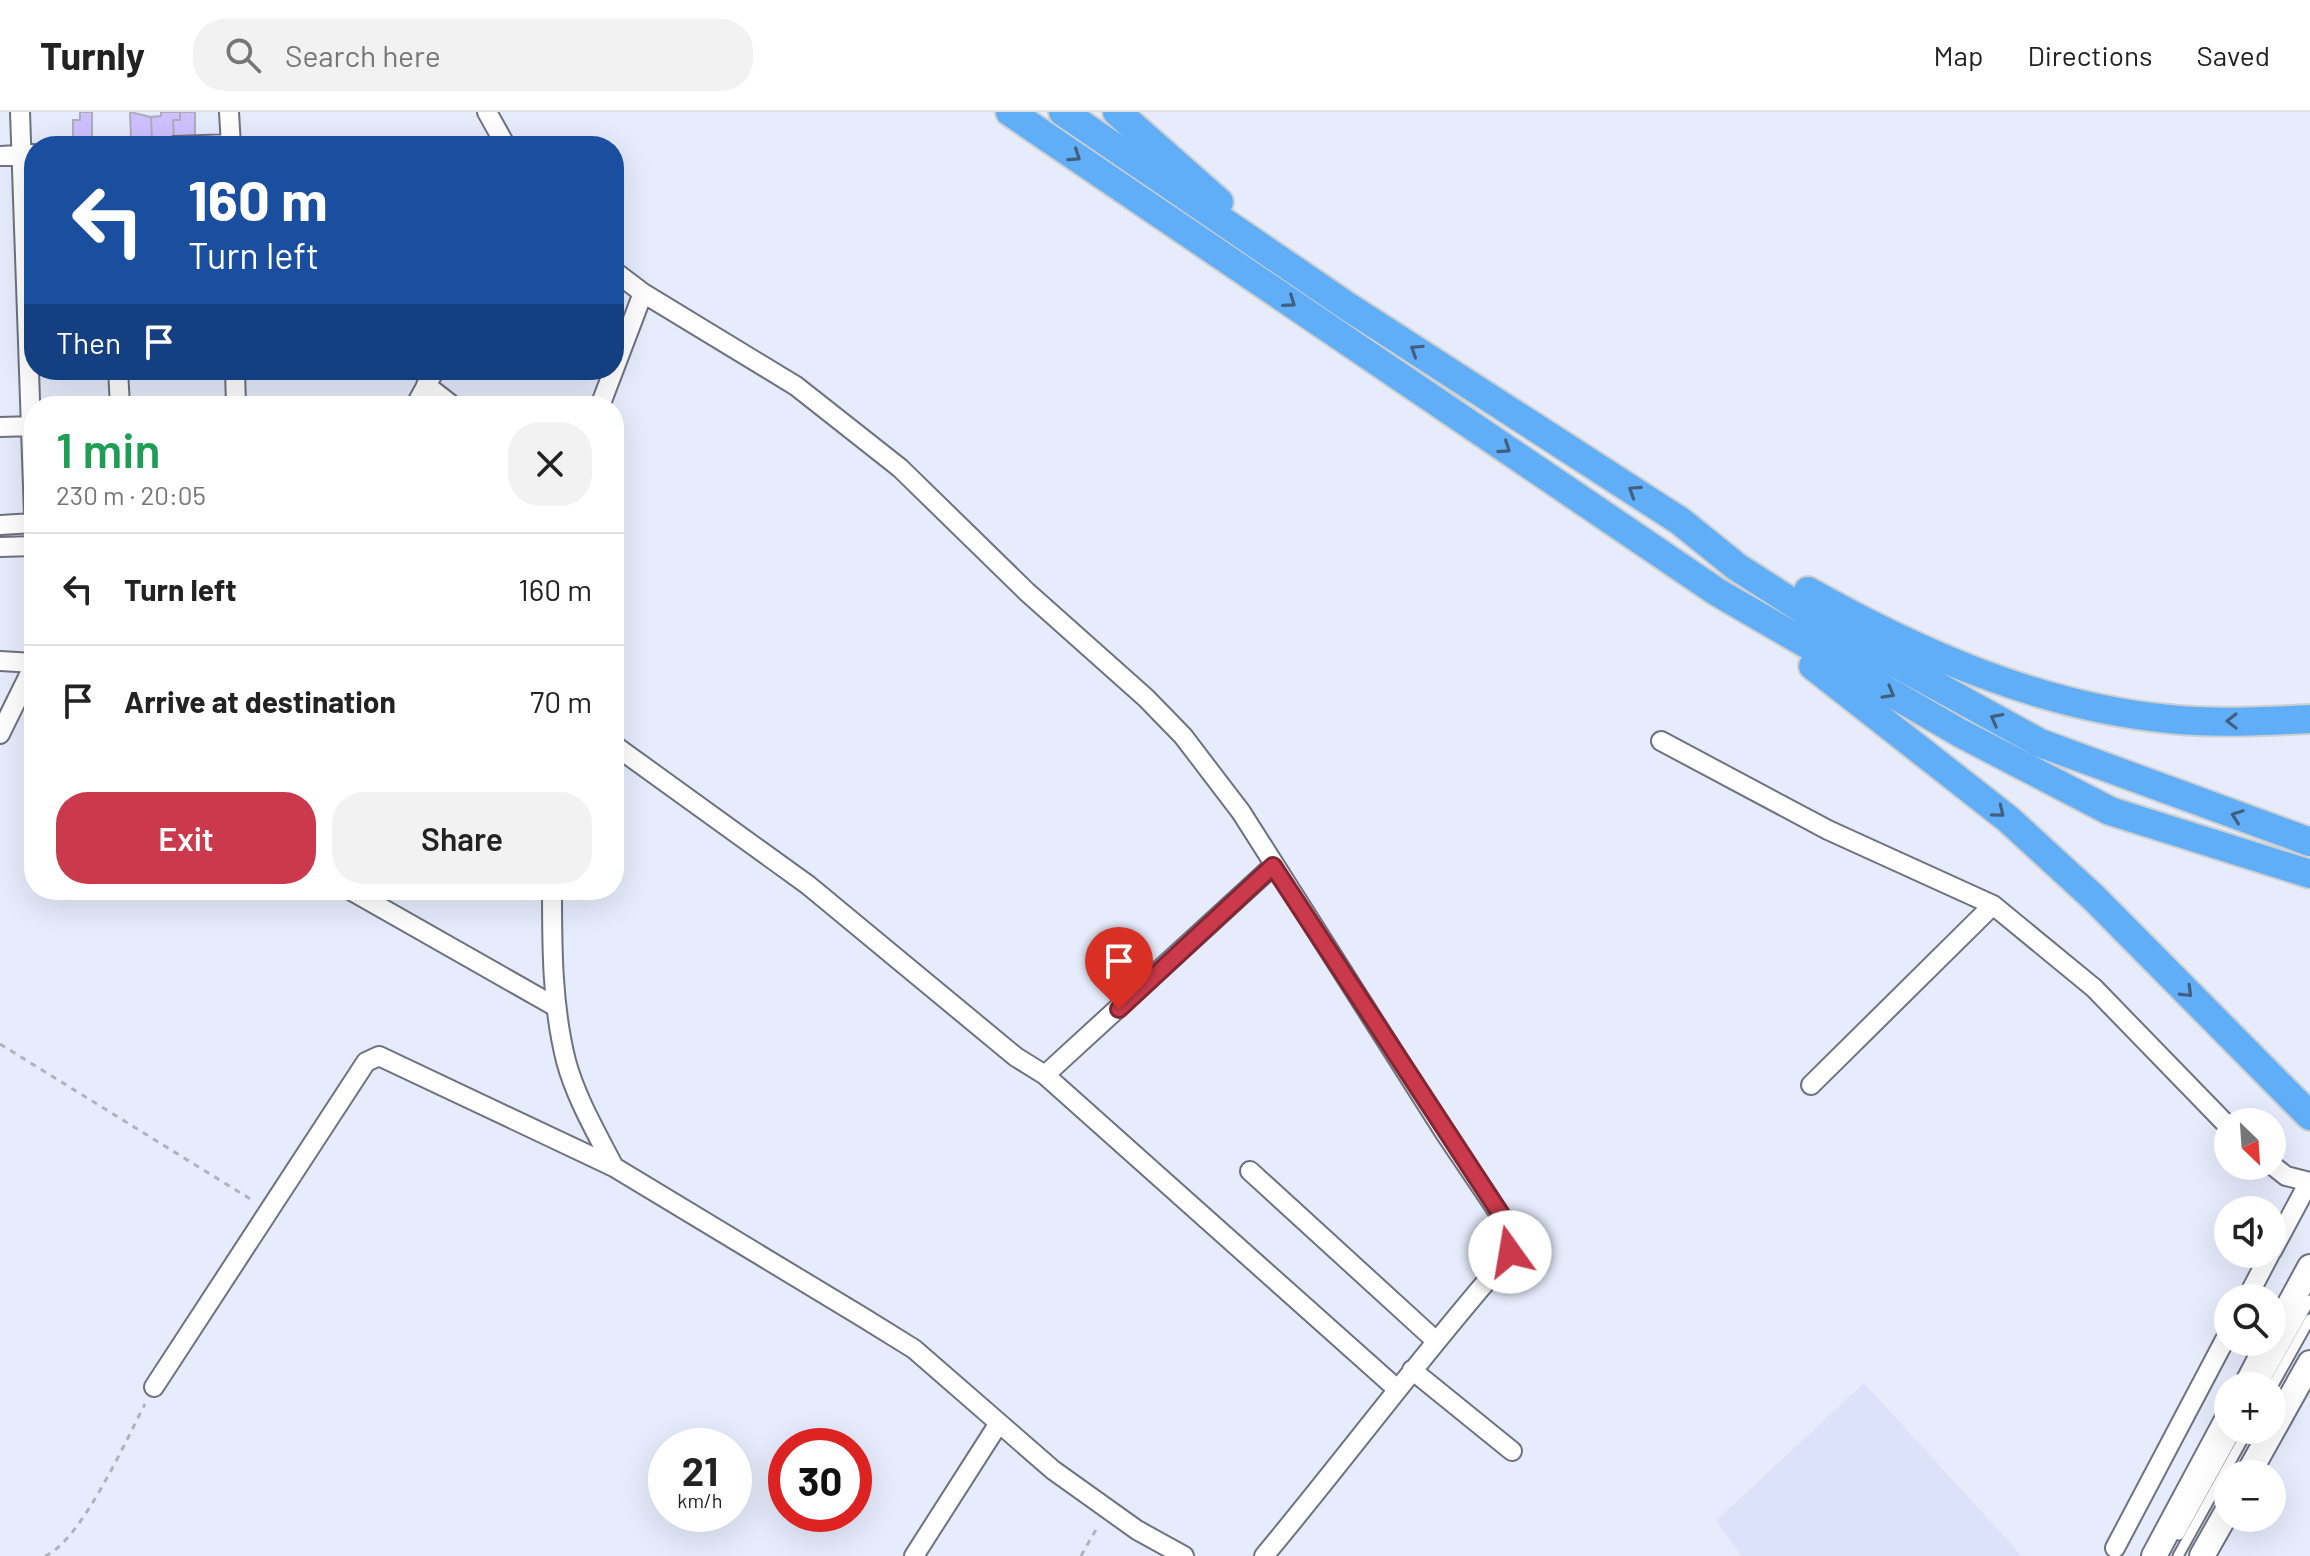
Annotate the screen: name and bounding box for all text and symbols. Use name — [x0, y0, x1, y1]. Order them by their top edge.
search box — [193, 19, 753, 91]
text: Turnly — [40, 32, 145, 78]
icon: search — [221, 33, 265, 77]
text: Search here — [285, 37, 441, 73]
text: Map — [1934, 38, 1983, 72]
text: Directions — [2027, 38, 2153, 72]
text: Saved — [2197, 38, 2270, 72]
one-way arrow — [1066, 146, 1081, 161]
text: 160 m — [188, 165, 328, 232]
icon: left — [56, 168, 160, 272]
text: Turn left — [188, 233, 319, 276]
one-way arrow — [1281, 292, 1295, 307]
icon: arrive — [137, 320, 181, 364]
text: Then — [56, 324, 121, 360]
one-way arrow — [1410, 345, 1425, 360]
text: 1 min — [56, 420, 161, 478]
button: close — [508, 422, 592, 506]
one-way arrow — [1496, 438, 1511, 453]
text: 230 m · 20:05 — [56, 479, 206, 510]
one-way arrow — [1628, 486, 1643, 501]
icon: left — [56, 567, 100, 611]
text: Turn left — [124, 571, 237, 607]
text: 160 m — [518, 571, 592, 607]
icon: arrive — [56, 679, 100, 723]
text: Arrive at destination — [124, 683, 396, 719]
text: 70 m — [530, 683, 592, 719]
one-way arrow — [1881, 683, 1895, 699]
one-way arrow — [2225, 712, 2238, 730]
one-way arrow — [1989, 714, 2004, 729]
button: Exit — [56, 792, 316, 884]
button: Share — [332, 792, 592, 884]
one-way arrow — [1990, 803, 2005, 817]
one-way arrow — [2230, 809, 2244, 826]
pin — [1085, 927, 1153, 1009]
icon: arrive — [1097, 939, 1141, 983]
one-way arrow — [2178, 983, 2192, 997]
north arrow — [2214, 1108, 2286, 1180]
map controls — [2214, 1108, 2286, 1532]
button: sound — [2214, 1196, 2286, 1268]
position arrow — [1468, 1210, 1552, 1294]
button: search — [2214, 1284, 2286, 1356]
button: + — [2214, 1372, 2286, 1444]
speed limit sign: 30 — [768, 1428, 872, 1532]
text: 21 — [682, 1446, 718, 1494]
button: − — [2214, 1460, 2286, 1532]
text: km/h — [677, 1488, 723, 1512]

